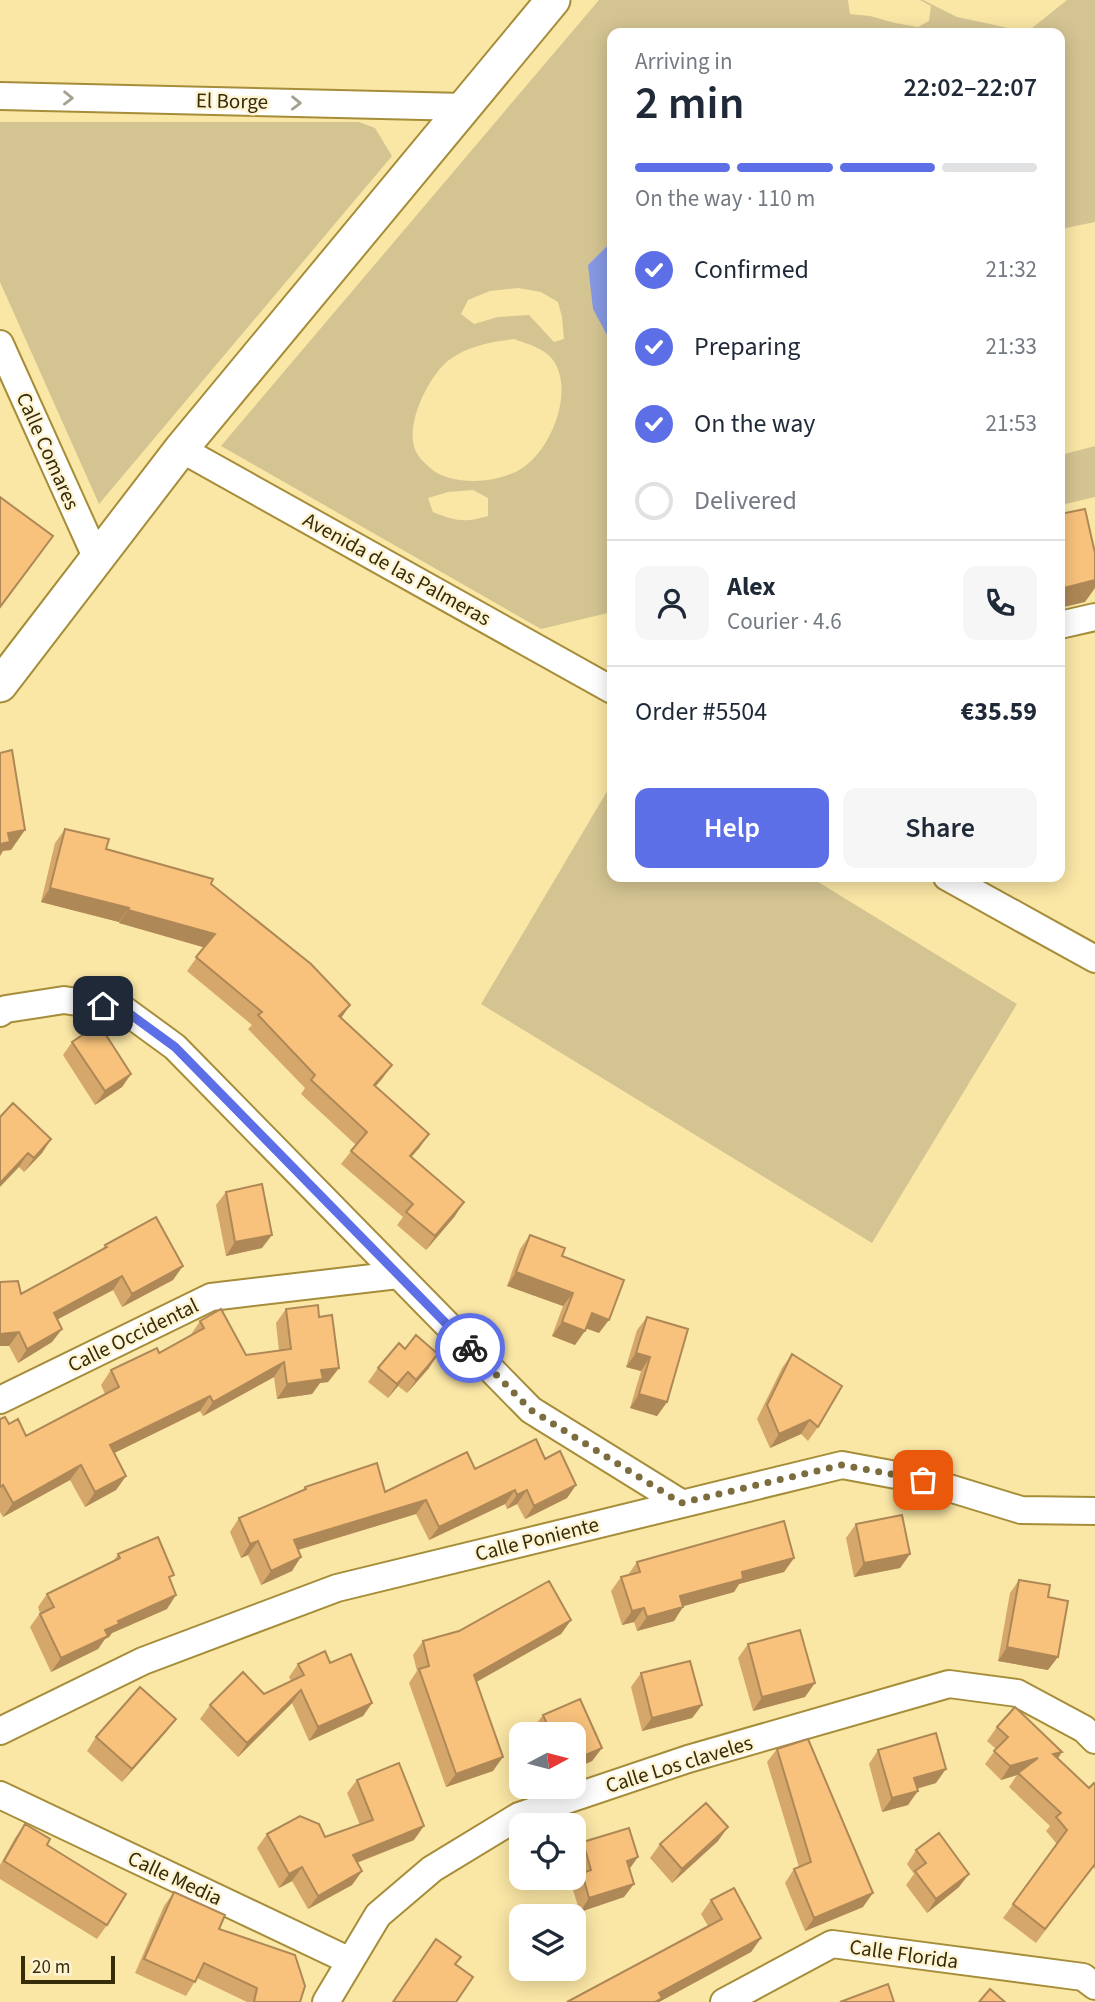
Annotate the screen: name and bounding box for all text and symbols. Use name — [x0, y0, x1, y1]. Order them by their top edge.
text: Arriving in — [635, 45, 733, 78]
text: 22:02–22:07 — [904, 69, 1037, 106]
text: 2 min — [635, 71, 744, 136]
street label: El Borge — [196, 85, 268, 117]
one-way arrow — [63, 90, 74, 105]
one-way arrow — [291, 95, 301, 111]
text: On the way · 110 m — [635, 182, 815, 215]
icon: check — [635, 251, 673, 289]
text: Confirmed — [694, 251, 809, 288]
text: 21:32 — [986, 253, 1037, 286]
icon: check — [635, 328, 673, 366]
text: Preparing — [694, 328, 800, 365]
text: 21:33 — [986, 330, 1037, 363]
street label: Calle Comares — [9, 388, 87, 515]
icon: check — [635, 405, 673, 443]
text: On the way — [694, 405, 815, 442]
text: 21:53 — [986, 407, 1037, 440]
text: Delivered — [694, 482, 797, 519]
street label: Avenida de las Palmeras — [298, 505, 497, 633]
button: person — [635, 566, 709, 640]
button: phone — [963, 566, 1037, 640]
text: Alex — [727, 568, 776, 605]
text: Courier · 4.6 — [727, 605, 842, 638]
text: Order #5504 — [635, 693, 767, 730]
text: €35.59 — [961, 693, 1037, 730]
button: Help — [635, 788, 829, 868]
button: Share — [843, 788, 1037, 868]
pin — [73, 976, 133, 1036]
icon: home — [84, 987, 122, 1025]
street label: Calle Occidental — [63, 1290, 203, 1380]
courier — [435, 1313, 505, 1383]
icon: bike — [451, 1329, 489, 1367]
pin — [893, 1450, 953, 1510]
icon: bag — [904, 1461, 942, 1499]
street label: Calle Poniente — [472, 1509, 602, 1569]
north arrow — [509, 1722, 586, 1799]
map controls — [509, 1722, 586, 1981]
street label: Calle Los claveles — [602, 1727, 756, 1801]
button: locate — [509, 1813, 586, 1890]
street label: Calle Media — [123, 1843, 227, 1913]
button: layers — [509, 1904, 586, 1981]
street label: Calle Florida — [848, 1932, 960, 1976]
scale bar — [21, 1953, 116, 1985]
text: 20 m — [32, 1954, 70, 1981]

